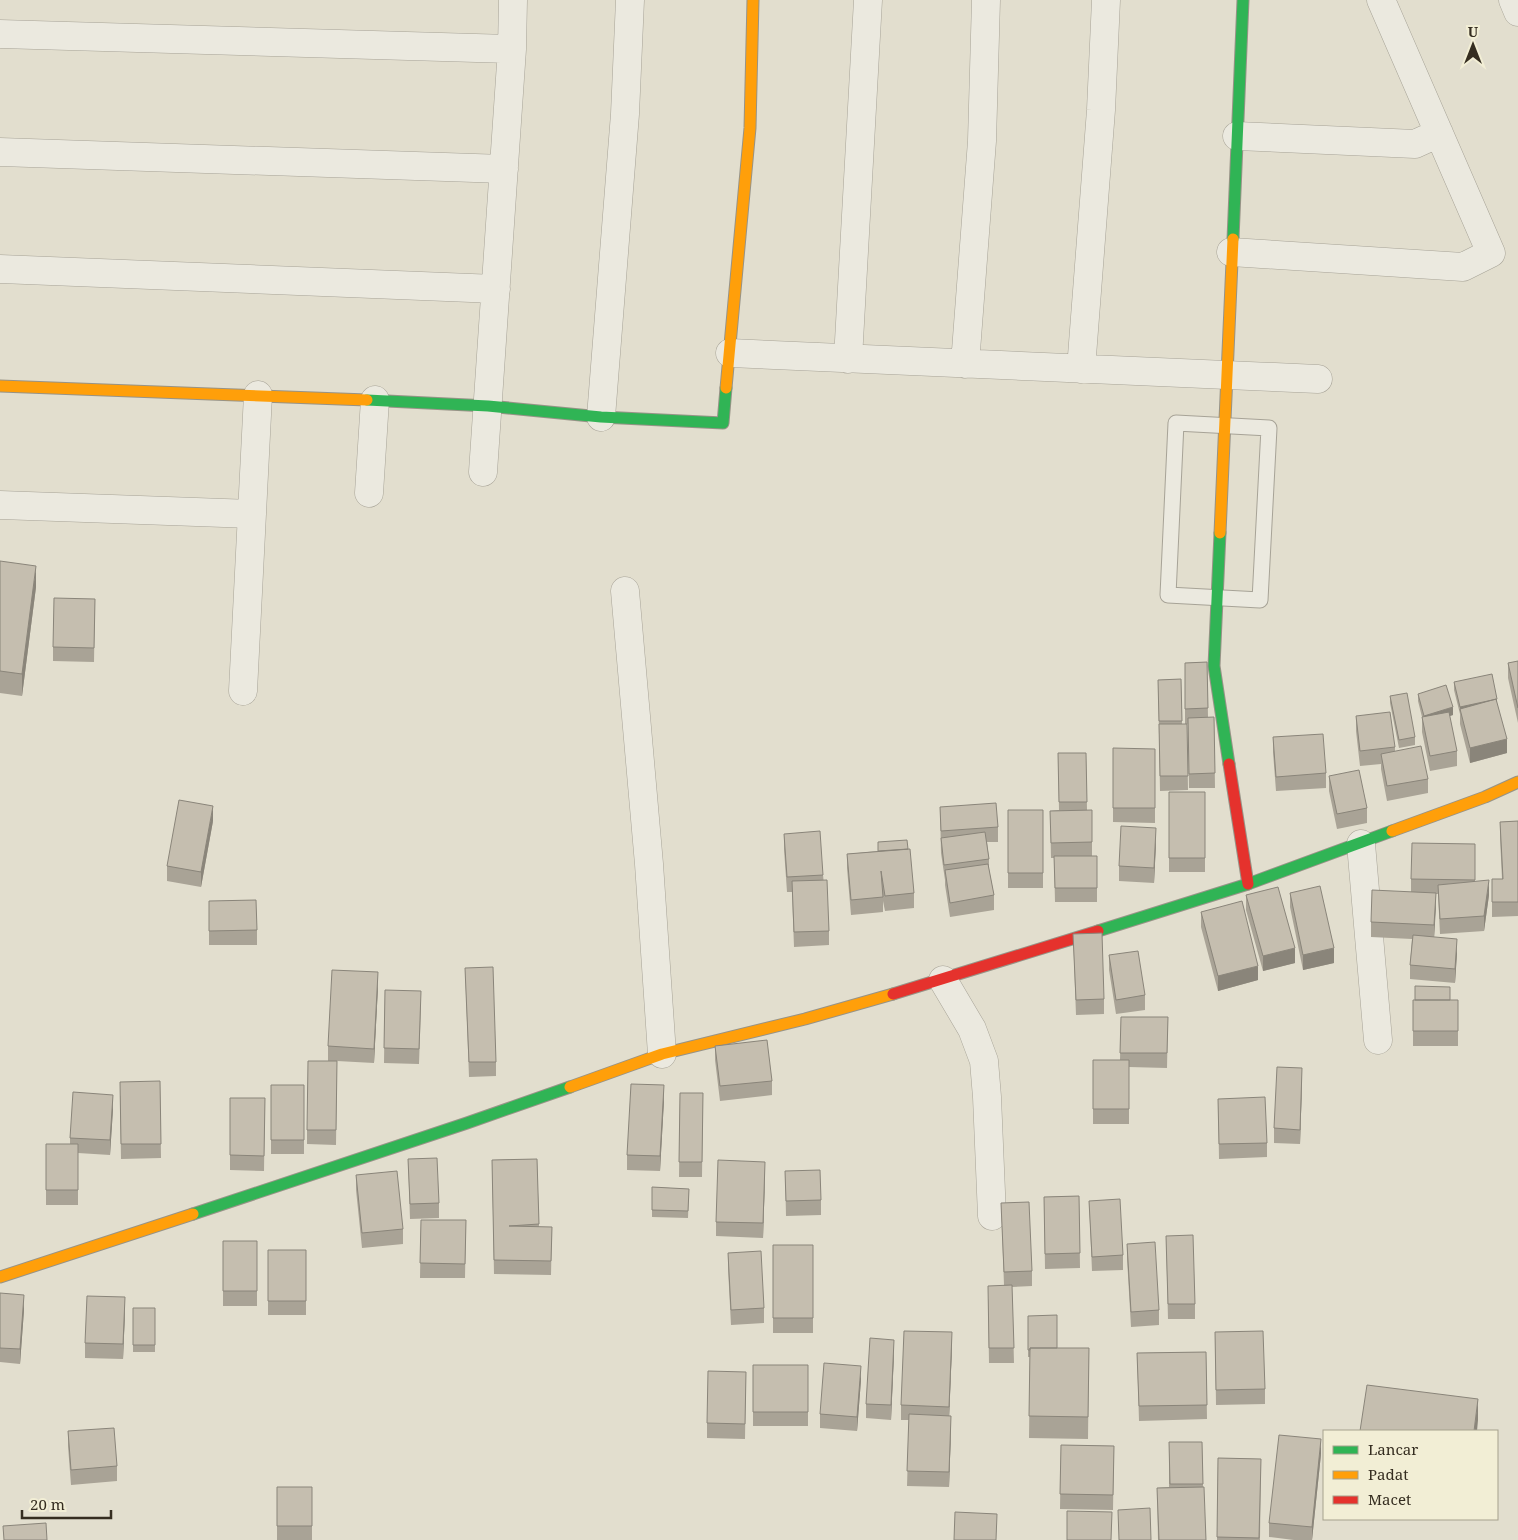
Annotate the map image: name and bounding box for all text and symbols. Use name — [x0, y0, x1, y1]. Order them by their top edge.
north arrow — [1448, 20, 1498, 70]
text: U — [1468, 22, 1479, 41]
legend — [1323, 1430, 1498, 1520]
text: Lancar — [1368, 1439, 1418, 1459]
text: Padat — [1368, 1464, 1408, 1484]
scale bar — [22, 1488, 111, 1520]
text: Macet — [1368, 1489, 1411, 1509]
text: 20 m — [30, 1494, 65, 1514]

